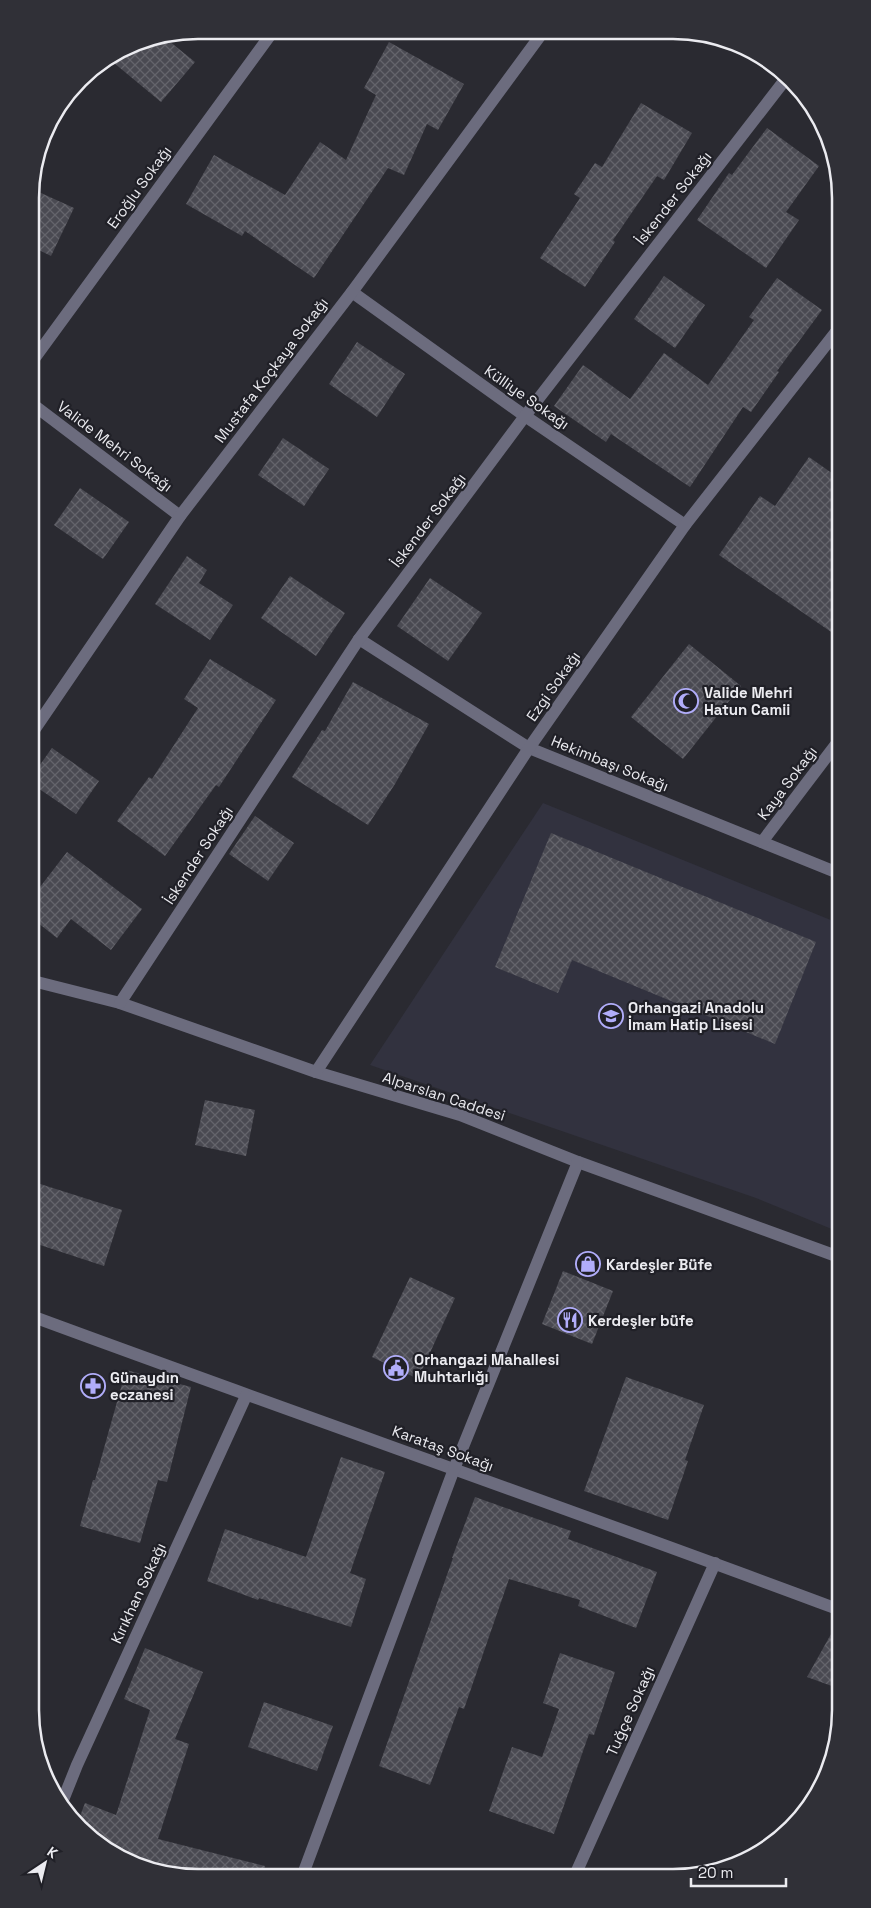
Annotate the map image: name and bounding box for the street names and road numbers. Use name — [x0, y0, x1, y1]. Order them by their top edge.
street label: Eroğlu Sokağı — [103, 142, 175, 232]
street label: İskender Sokağı — [631, 147, 715, 249]
street label: Mustafa Koçkaya Sokağı — [210, 294, 332, 446]
street label: Külliye Sokağı — [481, 361, 573, 433]
street label: Valide Mehri Sokağı — [54, 396, 176, 496]
street label: İskender Sokağı — [386, 469, 470, 571]
street label: Ezgi Sokağı — [522, 647, 584, 725]
street label: Hekimbaşı Sokağı — [548, 731, 672, 795]
street label: Kaya Sokağı — [753, 742, 821, 824]
street label: İskender Sokağı — [159, 802, 237, 908]
street label: Alparslan Caddesi — [380, 1067, 508, 1125]
street label: Karataş Sokağı — [390, 1421, 496, 1475]
street label: Kırıkhan Sokağı — [106, 1540, 170, 1646]
street label: Tuğçe Sokağı — [602, 1663, 658, 1759]

